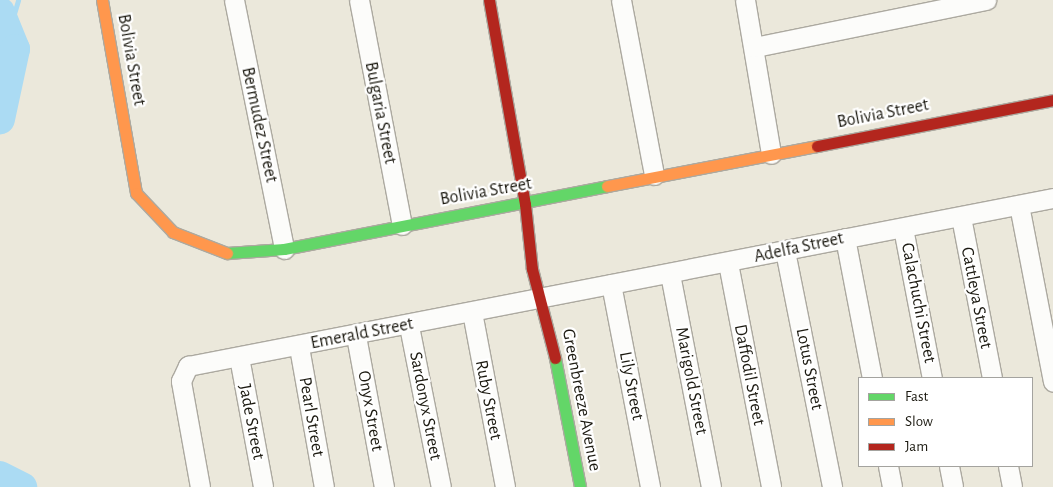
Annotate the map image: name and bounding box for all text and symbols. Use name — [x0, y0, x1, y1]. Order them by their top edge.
street label: Bolivia Street — [112, 12, 150, 108]
street label: Bulgaria Street — [359, 60, 401, 166]
street label: Bermudez Street — [236, 65, 282, 185]
street label: Bolivia Street — [835, 95, 931, 133]
street label: Bolivia Street — [438, 173, 534, 211]
street label: Adelfa Street — [752, 228, 846, 268]
street label: Calachuchi Street — [896, 241, 940, 365]
street label: Cattleya Street — [956, 245, 996, 351]
street label: Emerald Street — [309, 313, 415, 355]
street label: Daffodil Street — [729, 323, 769, 427]
street label: Marigold Street — [670, 325, 712, 437]
street label: Lotus Street — [790, 326, 828, 412]
street label: Greenbreeze Avenue — [557, 327, 605, 473]
street label: Sardonyx Street — [404, 350, 446, 462]
street label: Lily Street — [614, 350, 648, 422]
street label: Ruby Street — [470, 358, 506, 442]
street label: Onyx Street — [352, 369, 388, 453]
street label: Pearl Street — [293, 375, 329, 459]
legend — [858, 377, 1033, 467]
street label: Jade Street — [233, 382, 269, 462]
text: Fast — [905, 389, 928, 404]
text: Slow — [905, 414, 933, 429]
text: Jam — [905, 439, 928, 454]

